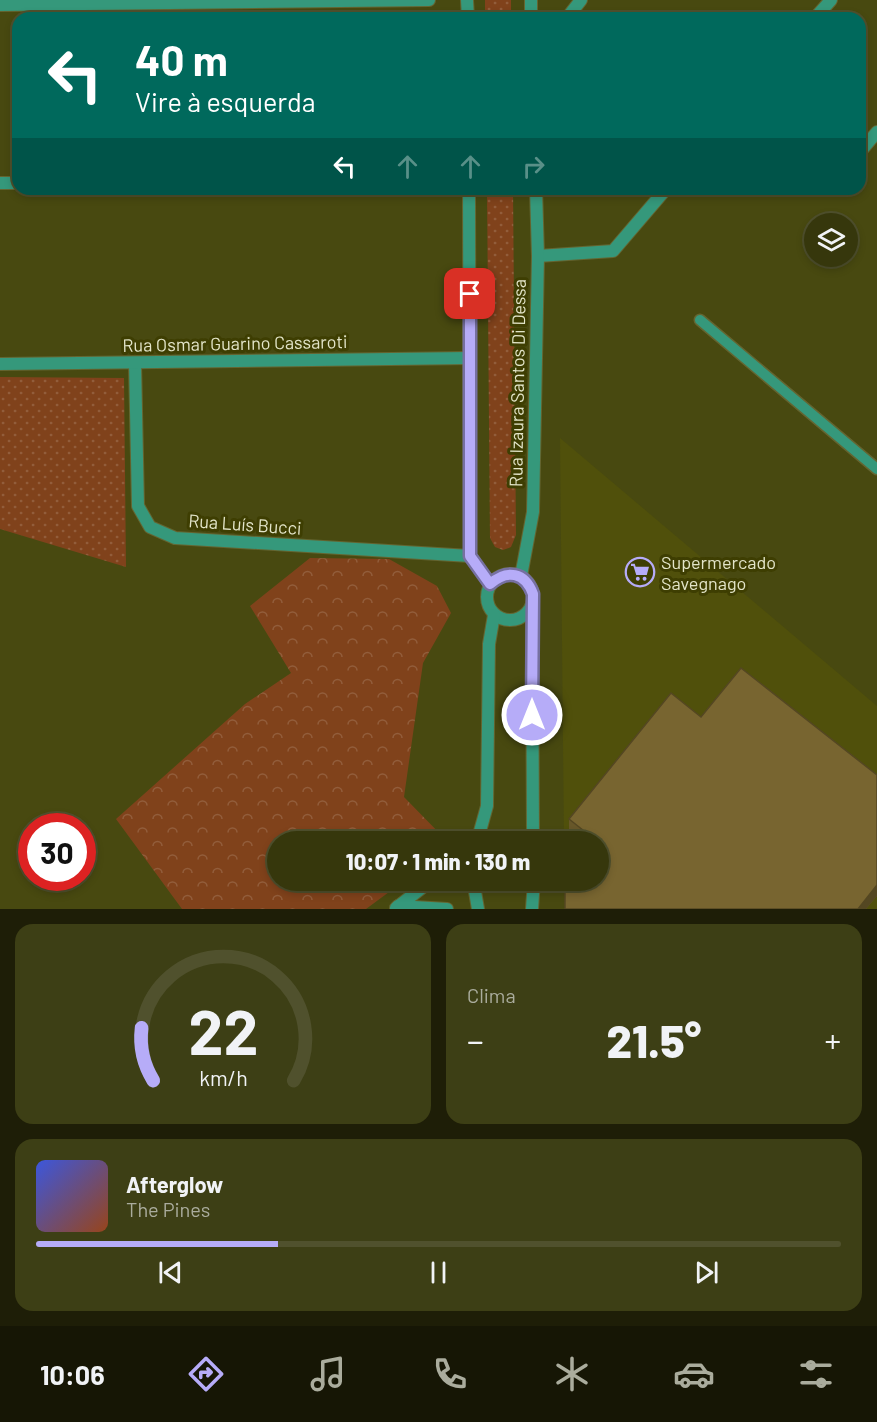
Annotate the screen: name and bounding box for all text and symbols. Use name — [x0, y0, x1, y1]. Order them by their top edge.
text: 40 m — [135, 34, 228, 84]
icon: left — [36, 36, 114, 114]
text: Vire à esquerda — [135, 85, 316, 117]
icon: left — [328, 150, 361, 183]
icon: ahead — [391, 150, 424, 183]
icon: ahead — [454, 150, 487, 183]
icon: right — [517, 150, 550, 183]
map controls — [804, 213, 858, 267]
button: layers — [804, 213, 858, 267]
pin — [444, 268, 495, 319]
icon: arrive — [453, 277, 486, 310]
street label: Rua Izaura Santos Di Dessa — [504, 279, 530, 487]
street label: Rua Osmar Guarino Cassaroti — [122, 330, 348, 356]
street label: Rua Luís Bucci — [188, 509, 302, 539]
place label: Supermercado Savegnago — [661, 551, 776, 594]
supermarket icon: Supermercado Savegnago — [624, 556, 656, 588]
position arrow — [500, 683, 564, 747]
speed limit sign: 30 — [18, 813, 96, 891]
text: 10:07 · 1 min · 130 m — [346, 848, 530, 874]
text: Clima — [467, 983, 516, 1007]
text: 22 — [188, 993, 258, 1067]
text: 21.5° — [607, 1013, 701, 1067]
text: − — [467, 1020, 484, 1060]
text: + — [825, 1020, 841, 1060]
text: km/h — [199, 1065, 247, 1090]
text: Afterglow — [126, 1171, 223, 1197]
text: The Pines — [126, 1197, 210, 1221]
icon: previous — [154, 1256, 187, 1289]
icon: pause — [422, 1256, 455, 1289]
icon: next — [690, 1256, 723, 1289]
icon: directions — [185, 1353, 227, 1395]
icon: music — [307, 1353, 349, 1395]
icon: phone — [429, 1353, 471, 1395]
icon: climate — [551, 1353, 593, 1395]
icon: car — [673, 1353, 715, 1395]
icon: filters — [795, 1353, 837, 1395]
text: 10:06 — [40, 1358, 105, 1390]

